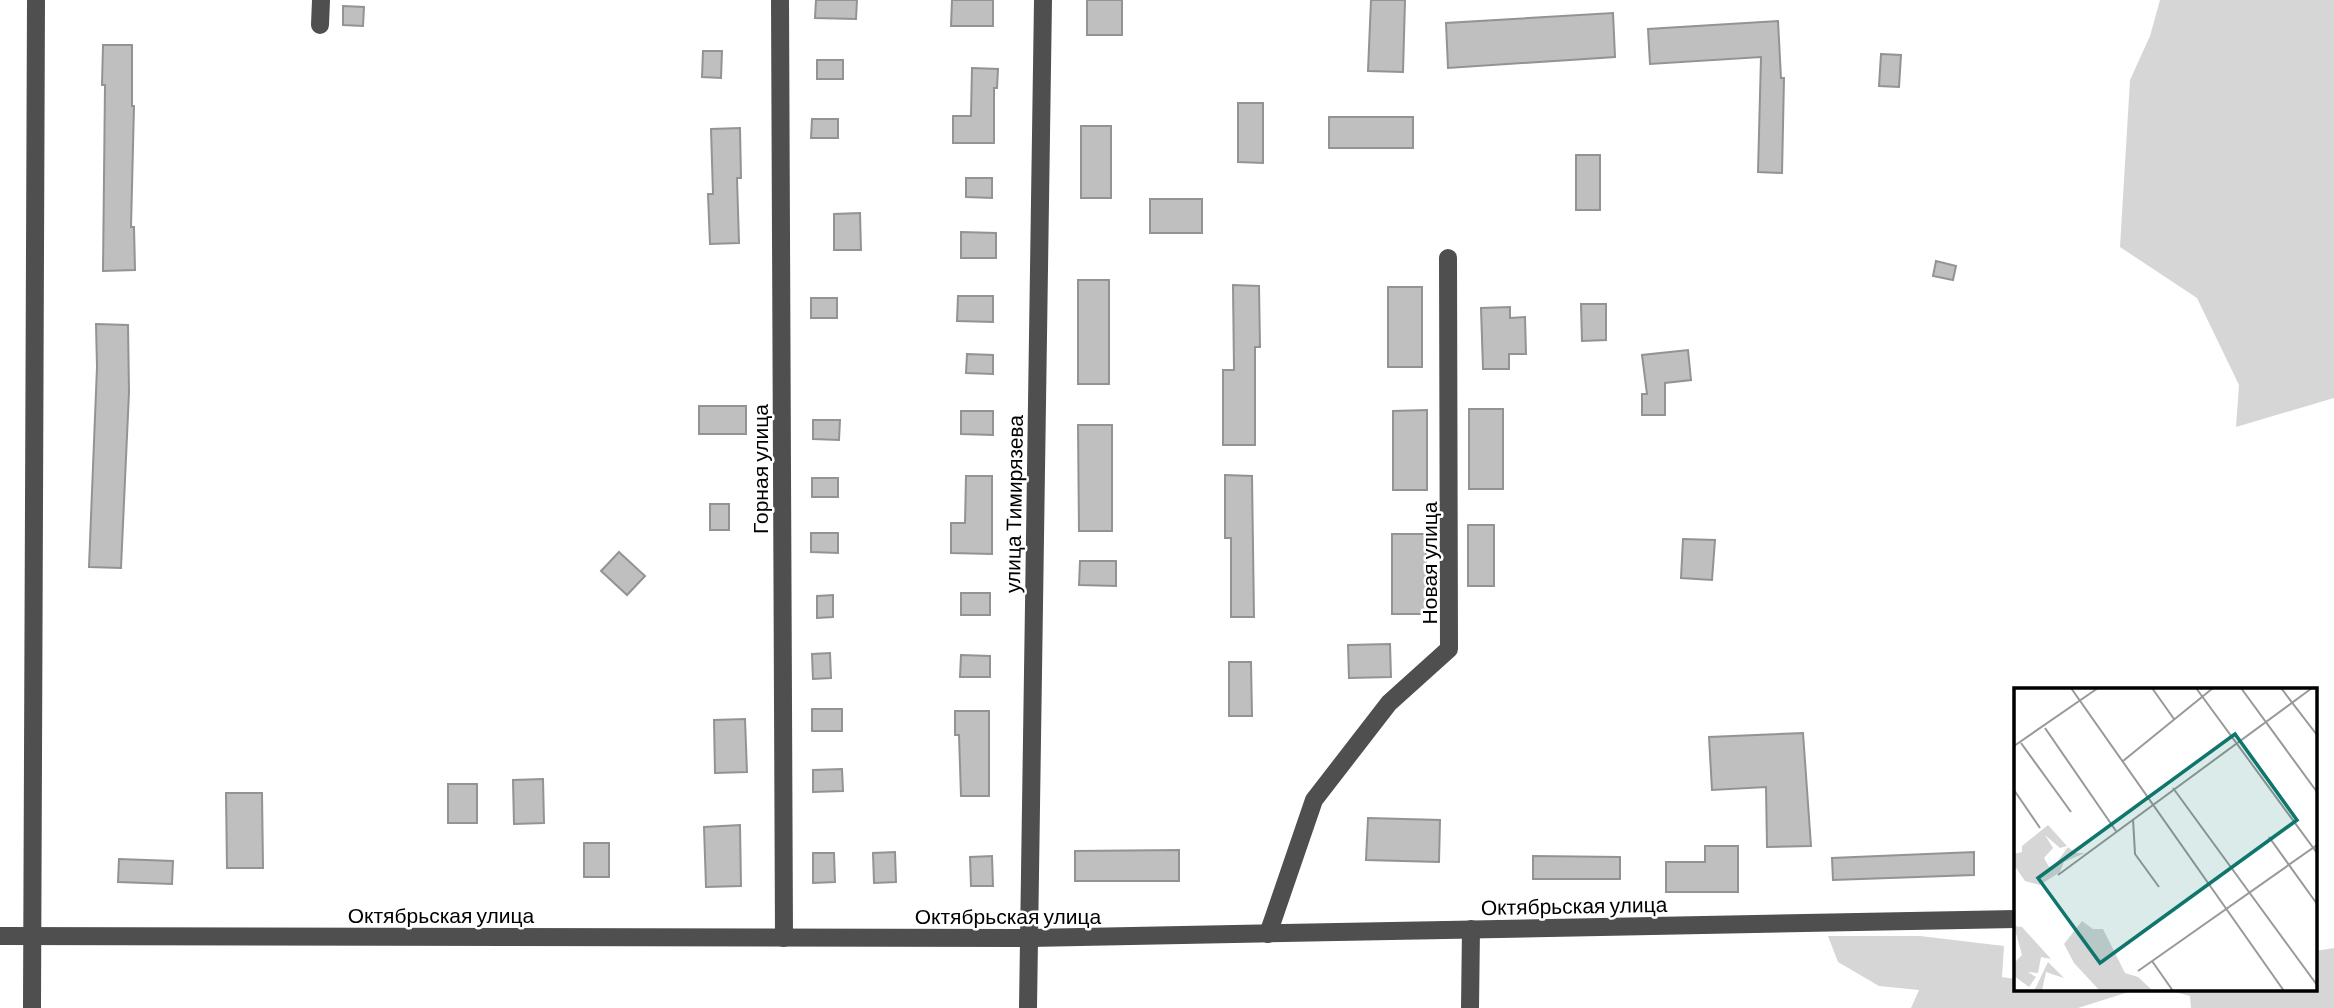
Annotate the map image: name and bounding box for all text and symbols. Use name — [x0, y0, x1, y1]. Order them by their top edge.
street label: Горная улица — [747, 404, 772, 534]
street label: улица Тимирязева — [999, 414, 1027, 593]
street label: Новая улица — [1416, 501, 1441, 624]
inset map — [2014, 688, 2316, 990]
street label: Октябрьская улица — [1481, 891, 1668, 919]
street label: Октябрьская улица — [348, 902, 535, 927]
street label: Октябрьская улица — [915, 903, 1102, 928]

